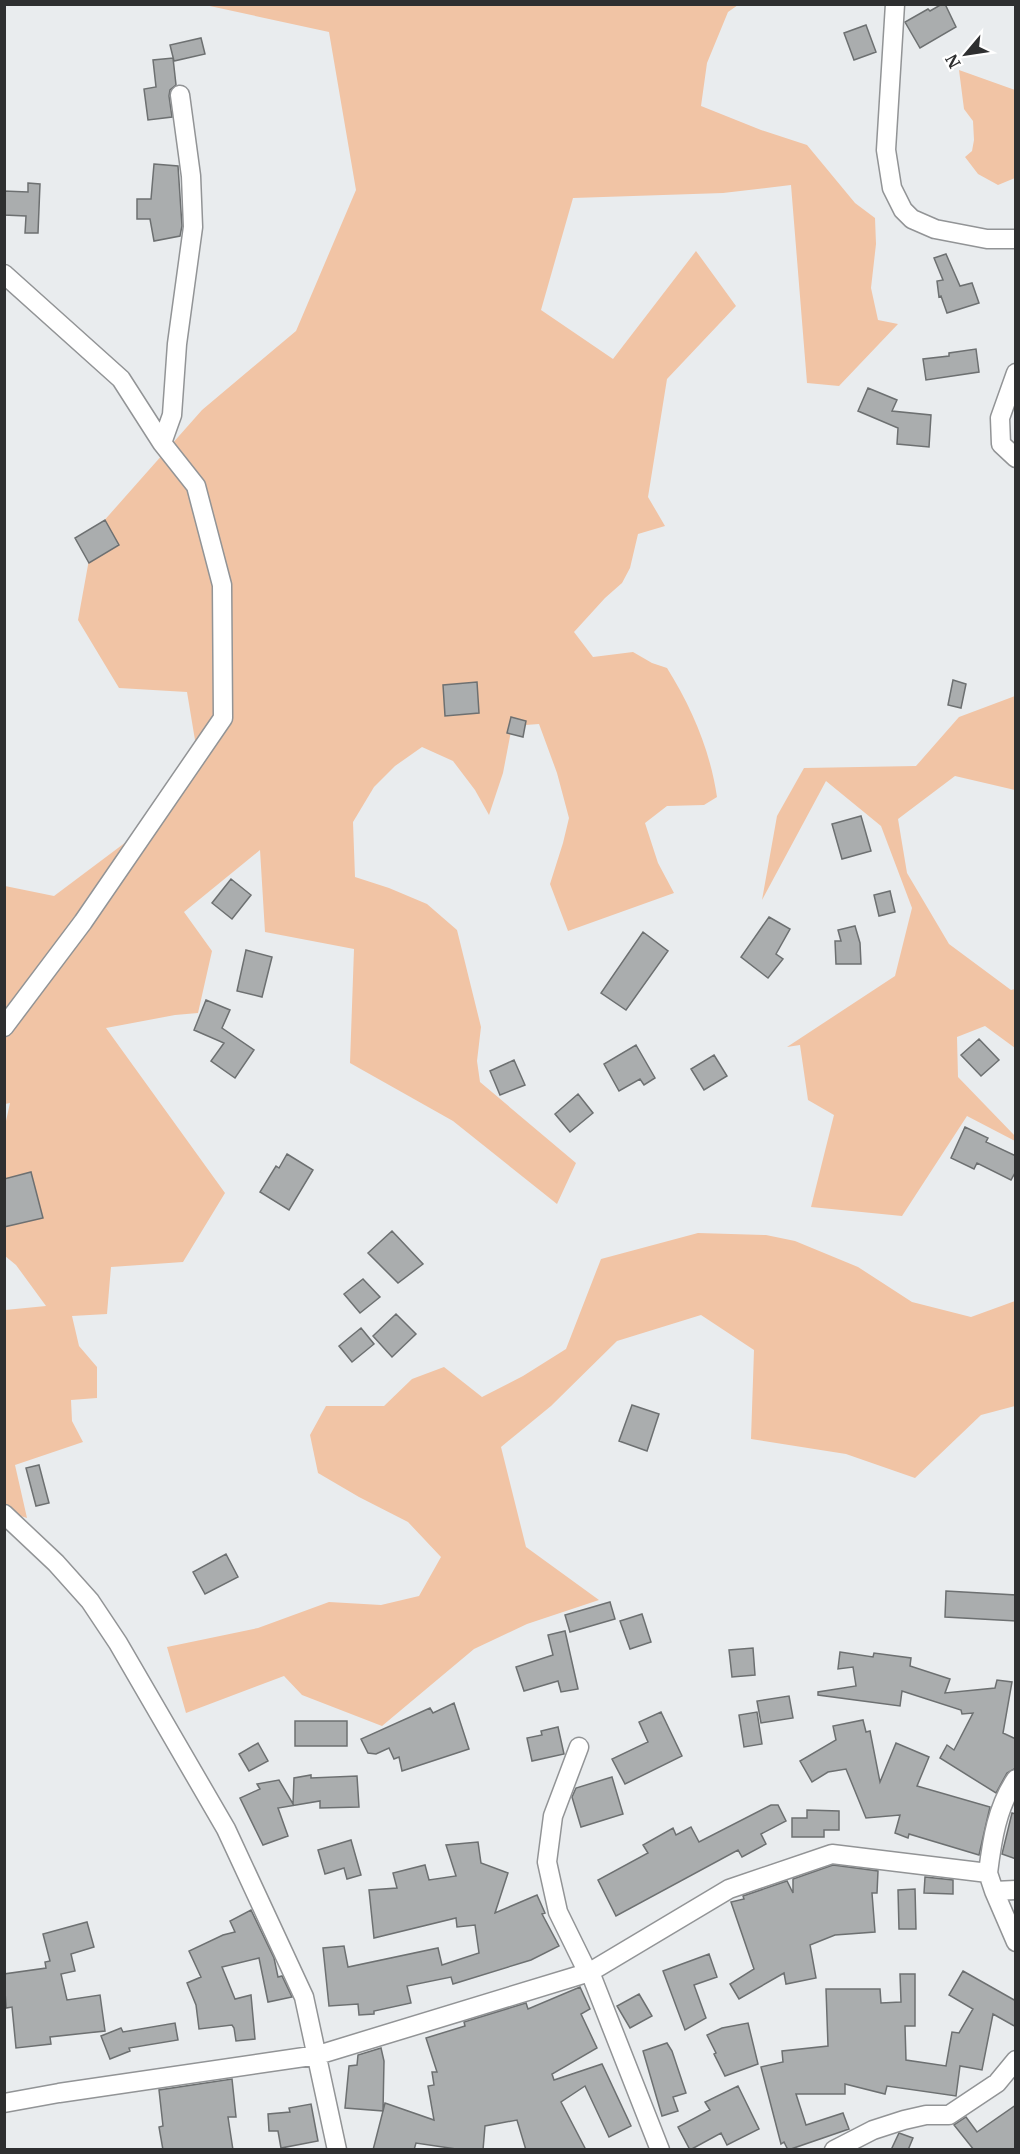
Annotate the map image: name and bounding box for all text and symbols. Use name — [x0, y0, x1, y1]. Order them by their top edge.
north arrow — [936, 24, 996, 84]
text: N — [941, 51, 965, 72]

